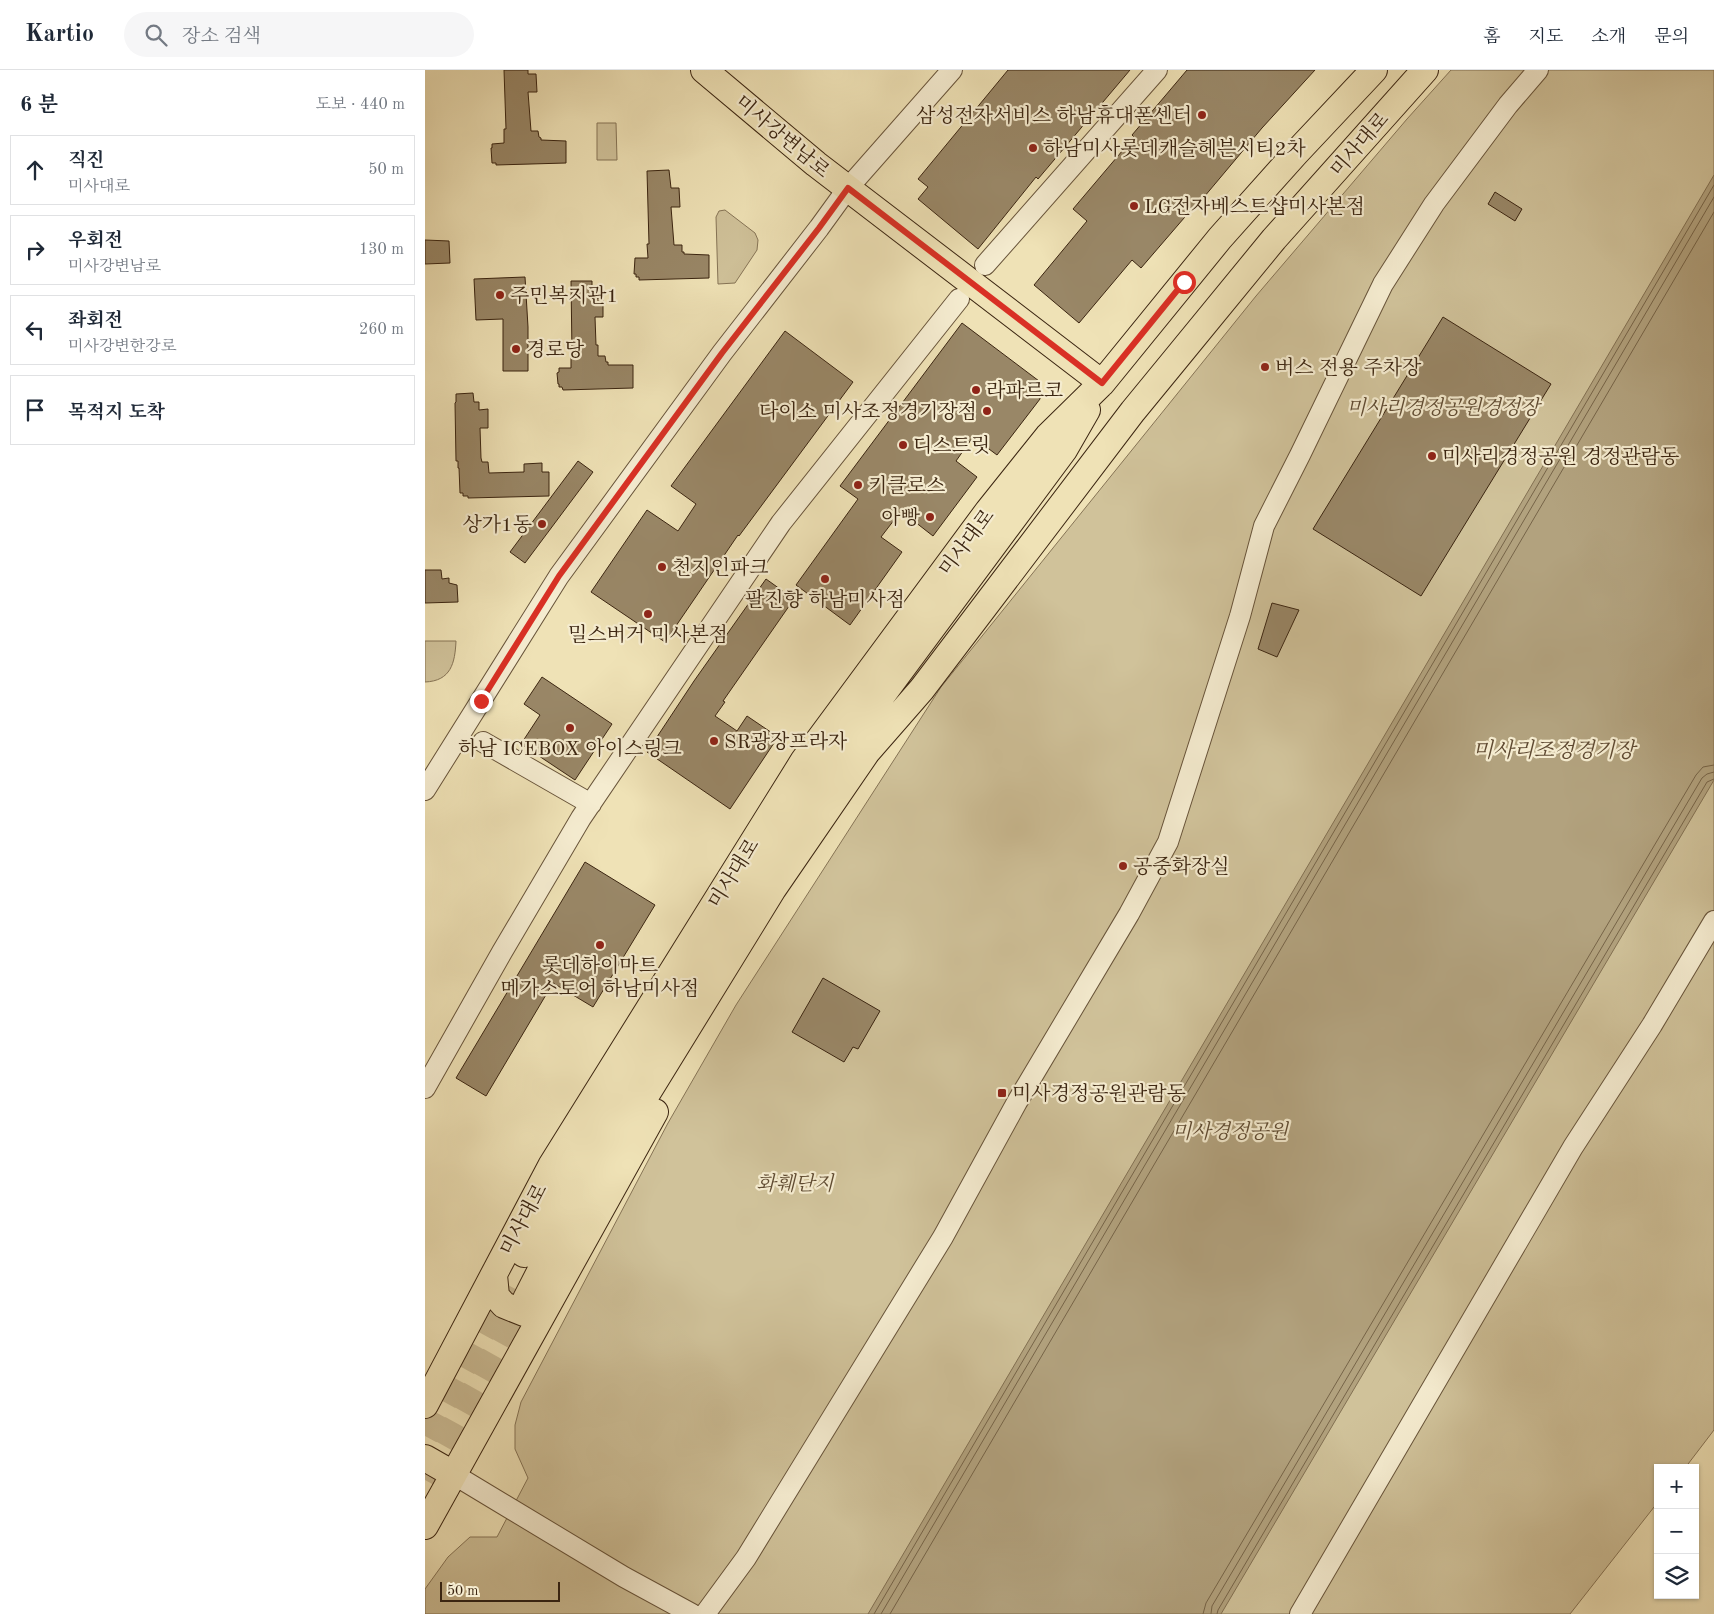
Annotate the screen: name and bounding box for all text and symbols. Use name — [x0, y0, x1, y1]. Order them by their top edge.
search box — [124, 12, 474, 57]
icon: search — [142, 21, 170, 49]
text: Kartio — [25, 23, 94, 47]
text: 장소 검색 — [182, 28, 261, 47]
text: 홈 — [1483, 28, 1501, 46]
text: 지도 — [1529, 28, 1563, 46]
text: 소개 — [1591, 28, 1626, 46]
text: 문의 — [1654, 28, 1689, 46]
street label: 미사강변남로 — [731, 91, 834, 182]
text: 6 분 — [20, 95, 58, 116]
text: 도보 · 440 m — [316, 97, 405, 113]
place label: 삼성전자서비스 하남휴대폰센터 — [916, 104, 1192, 127]
street label: 미사대로 — [1326, 108, 1393, 181]
marker: 삼성전자서비스 하남휴대폰센터 — [1196, 109, 1208, 121]
place label: 하남미사롯데캐슬헤븐시티2차 — [1043, 137, 1306, 160]
marker: 하남미사롯데캐슬헤븐시티2차 — [1027, 142, 1039, 154]
text: 직진 — [68, 152, 105, 171]
icon: ahead — [21, 156, 49, 184]
text: 50 m — [368, 162, 404, 178]
text: 미사대로 — [68, 179, 130, 195]
place label: LG전자베스트샵미사본점 — [1144, 195, 1365, 218]
marker: LG전자베스트샵미사본점 — [1128, 200, 1140, 212]
text: 우회전 — [68, 232, 123, 251]
icon: right — [21, 236, 49, 264]
text: 130 m — [359, 242, 404, 258]
text: 미사강변남로 — [68, 259, 161, 275]
route start — [1173, 271, 1196, 294]
place label: 주민복지관1 — [510, 285, 618, 307]
marker: 주민복지관1 — [494, 289, 506, 301]
text: 좌회전 — [68, 312, 123, 331]
icon: left — [21, 316, 49, 344]
text: 260 m — [359, 322, 404, 338]
text: 미사강변한강로 — [68, 339, 176, 355]
place label: 경로당 — [526, 339, 585, 361]
marker: 경로당 — [510, 343, 522, 355]
place label: 버스 전용 주차장 — [1275, 357, 1422, 379]
marker: 버스 전용 주차장 — [1259, 361, 1271, 373]
place label: 라파르코 — [986, 380, 1063, 402]
marker: 라파르코 — [970, 384, 982, 396]
icon: arrive — [21, 396, 49, 424]
park label: 미사리경정공원경정장 — [1346, 396, 1542, 419]
place label: 다이소 미사조정경기장점 — [759, 401, 977, 423]
text: 목적지 도착 — [68, 404, 165, 423]
marker: 다이소 미사조정경기장점 — [981, 405, 993, 417]
place label: 디스트릿 — [913, 435, 990, 457]
marker: 디스트릿 — [897, 439, 909, 451]
place label: 미사리경정공원 경정관람동 — [1442, 446, 1679, 468]
marker: 미사리경정공원 경정관람동 — [1426, 450, 1438, 462]
place label: 키클로스 — [868, 475, 945, 497]
marker: 키클로스 — [852, 479, 864, 491]
street label: 미사대로 — [935, 505, 999, 580]
place label: 아빵 — [881, 507, 921, 529]
marker: 아빵 — [924, 511, 936, 523]
place label: 상가1동 — [462, 514, 532, 536]
marker: 상가1동 — [536, 518, 548, 530]
place label: 천지인파크 — [672, 557, 769, 579]
marker: 천지인파크 — [656, 561, 668, 573]
marker: 팔진향 하남미사점 — [819, 573, 831, 585]
place label: 팔진향 하남미사점 — [745, 589, 905, 611]
marker: 밀스버거 미사본점 — [642, 608, 654, 620]
place label: 밀스버거 미사본점 — [568, 623, 728, 646]
route end — [470, 690, 493, 713]
marker: 하남 ICEBOX 아이스링크 — [564, 722, 576, 734]
place label: SR광장프라자 — [724, 731, 848, 753]
marker: SR광장프라자 — [708, 735, 720, 747]
place label: 하남 ICEBOX 아이스링크 — [458, 738, 682, 760]
water label: 미사리조정경기장 — [1473, 739, 1638, 762]
street label: 미사대로 — [704, 835, 764, 912]
place label: 공중화장실 — [1133, 856, 1230, 878]
marker: 공중화장실 — [1117, 860, 1129, 872]
marker: 롯데하이마트 메가스토어 하남미사점 — [594, 939, 606, 951]
place label: 롯데하이마트 메가스토어 하남미사점 — [501, 955, 699, 1000]
place label: 미사경정공원관람동 — [1012, 1083, 1186, 1105]
marker: 미사경정공원관람동 — [996, 1087, 1008, 1099]
park label: 미사경정공원 — [1172, 1120, 1290, 1143]
park label: 화훼단지 — [756, 1172, 835, 1195]
street label: 미사대로 — [496, 1180, 552, 1259]
map controls — [1654, 1464, 1699, 1599]
button: + — [1654, 1464, 1699, 1509]
button: − — [1654, 1509, 1699, 1554]
button: layers — [1654, 1554, 1699, 1599]
scale bar — [440, 1579, 560, 1602]
text: 50 m — [447, 1584, 478, 1598]

